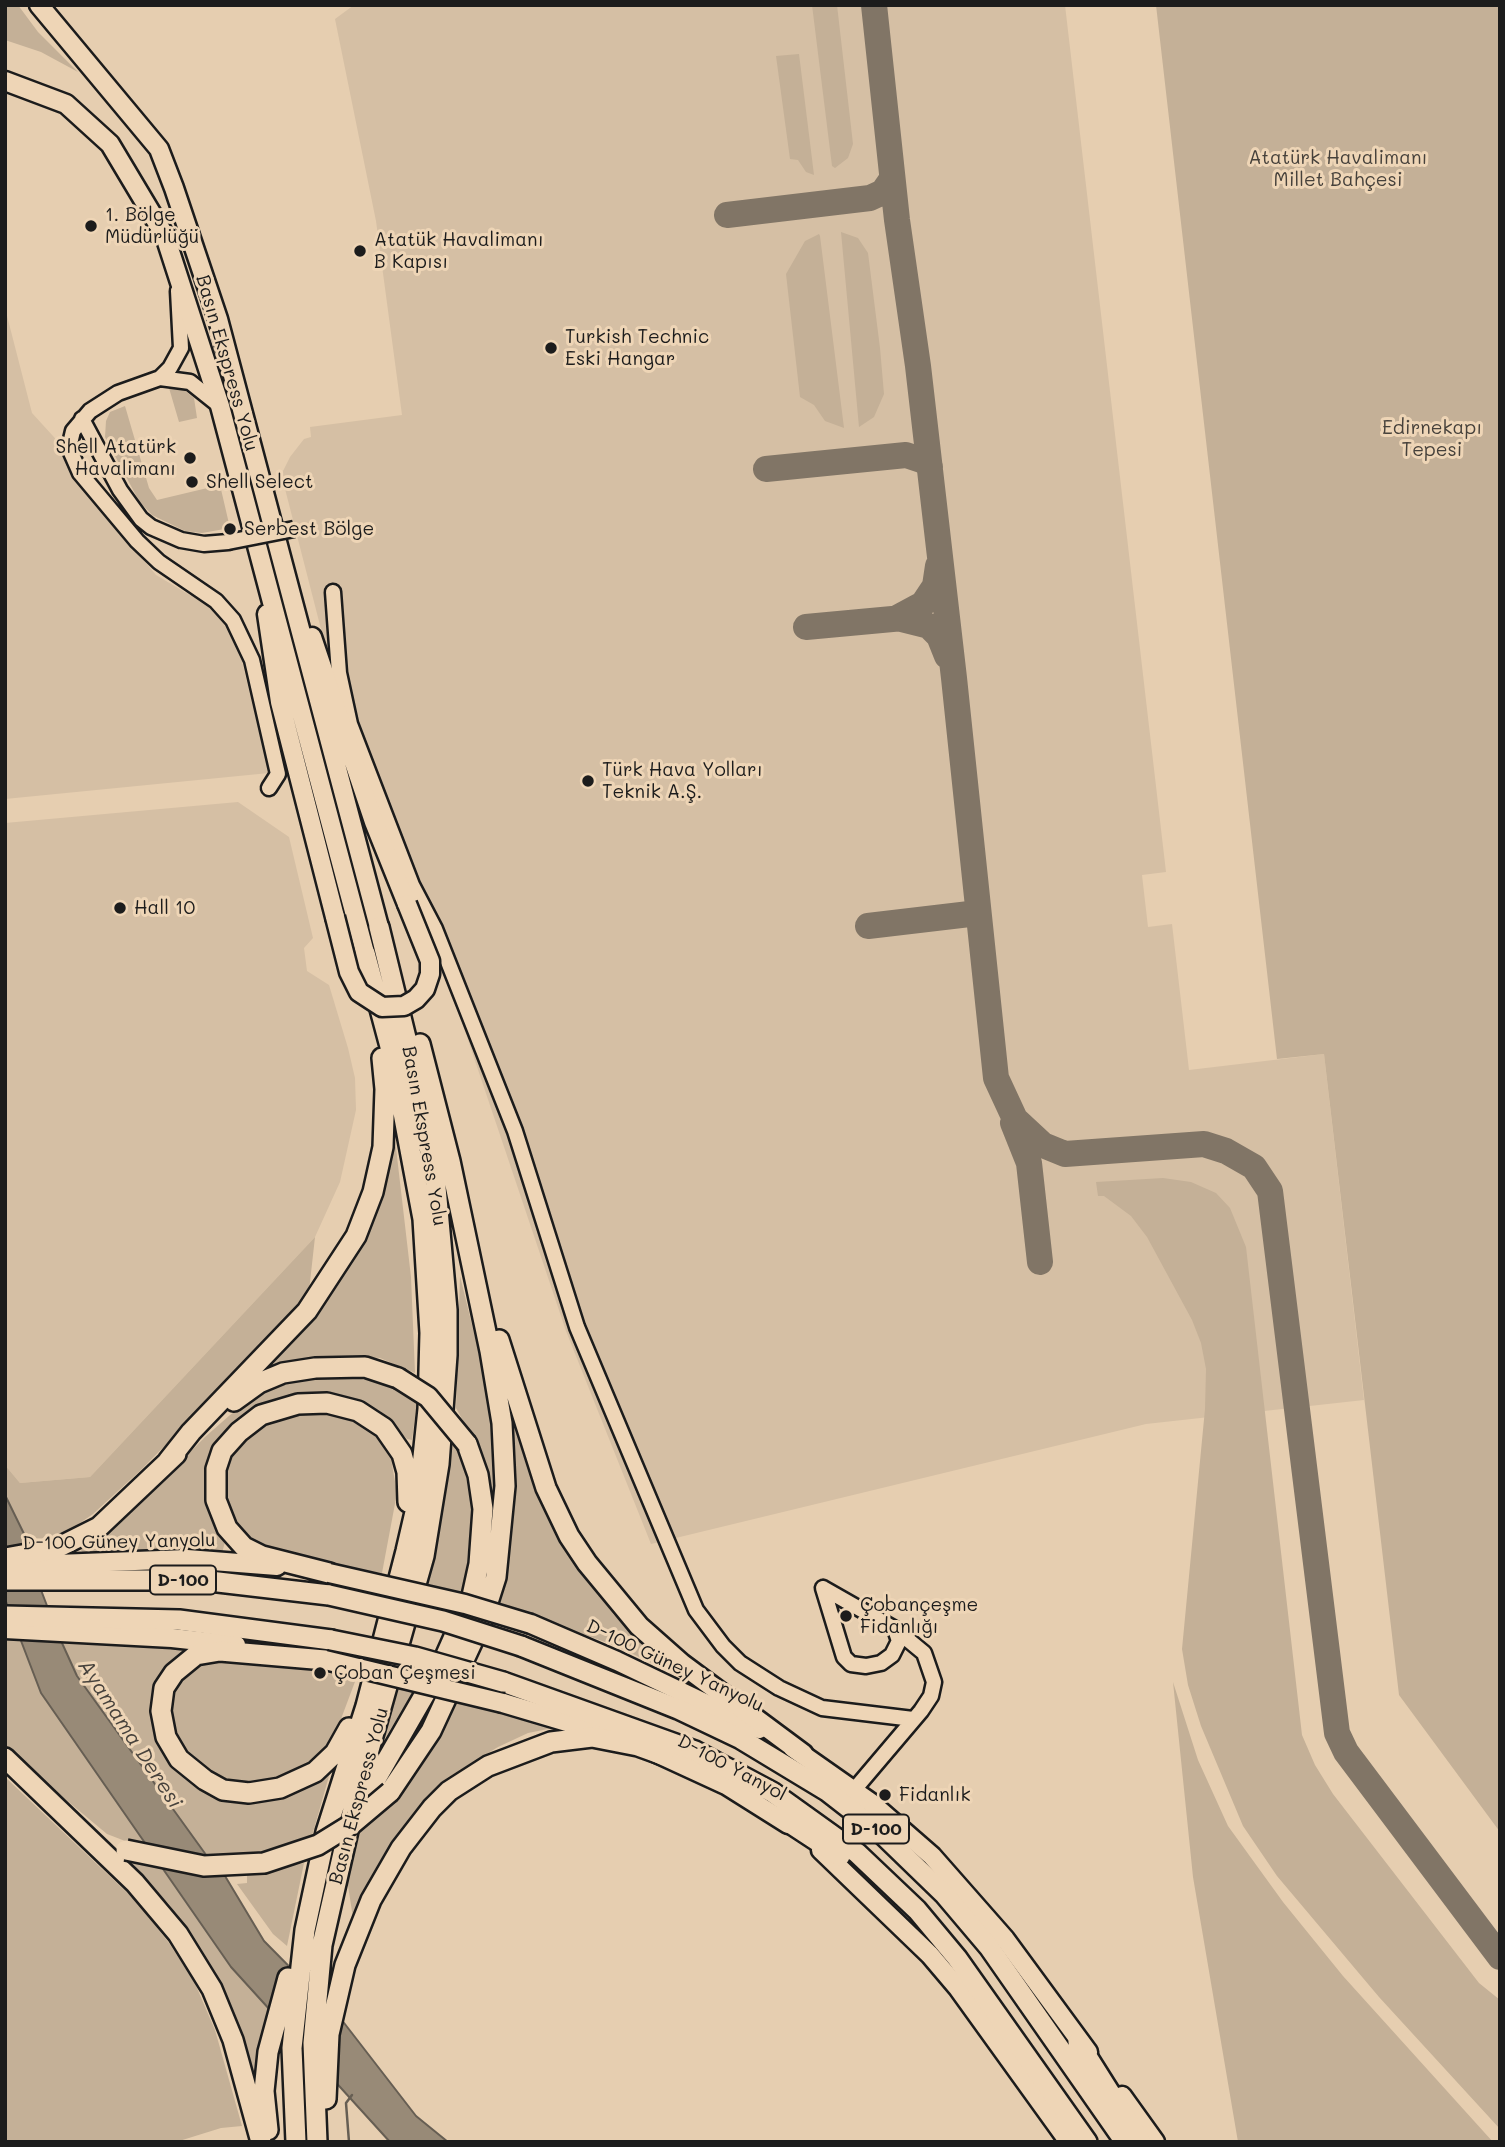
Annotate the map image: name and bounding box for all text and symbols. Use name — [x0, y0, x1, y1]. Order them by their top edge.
park label: Atatürk Havalimanı Millet Bahçesi — [1248, 147, 1428, 191]
place label: 1. Bölge Müdürlüğü — [105, 204, 199, 248]
marker: 1. Bölge Müdürlüğü — [83, 218, 99, 234]
place label: Atatük Havalimanı B Kapısı — [374, 229, 544, 273]
marker: Atatük Havalimanı B Kapısı — [352, 243, 368, 259]
street label: Basın Ekspress Yolu — [191, 272, 263, 454]
place label: Turkish Technic Eski Hangar — [565, 326, 709, 370]
marker: Turkish Technic Eski Hangar — [543, 340, 559, 356]
park label: Edirnekapı Tepesi — [1382, 417, 1482, 461]
place label: Shell Atatürk Havalimanı — [55, 436, 176, 480]
marker: Shell Atatürk Havalimanı — [182, 450, 198, 466]
place label: Shell Select — [206, 471, 313, 493]
marker: Shell Select — [184, 474, 200, 490]
place label: Serbest Bölge — [244, 518, 374, 540]
marker: Serbest Bölge — [222, 521, 238, 537]
place label: Türk Hava Yolları Teknik A.Ş. — [602, 759, 763, 803]
marker: Türk Hava Yolları Teknik A.Ş. — [580, 773, 596, 789]
place label: Hall 10 — [134, 897, 195, 919]
marker: Hall 10 — [112, 900, 128, 916]
street label: Basın Ekspress Yolu — [397, 1044, 451, 1228]
street label: D-100 Güney Yanyolu — [22, 1529, 216, 1555]
road number: D-100 — [150, 1566, 216, 1595]
place label: Çobançeşme Fidanlığı — [860, 1594, 978, 1638]
marker: Çobançeşme Fidanlığı — [838, 1608, 854, 1624]
street label: D-100 Güney Yanyolu — [583, 1615, 767, 1717]
water label: Ayamama Deresi — [72, 1655, 188, 1813]
place label: Çoban Çeşmesi — [334, 1662, 476, 1684]
marker: Çoban Çeşmesi — [312, 1665, 328, 1681]
street label: Basın Ekspress Yolu — [324, 1705, 394, 1887]
street label: D-100 Yanyol — [674, 1730, 790, 1806]
place label: Fidanlık — [899, 1784, 971, 1806]
marker: Fidanlık — [877, 1787, 893, 1803]
road number: D-100 — [843, 1814, 909, 1843]

